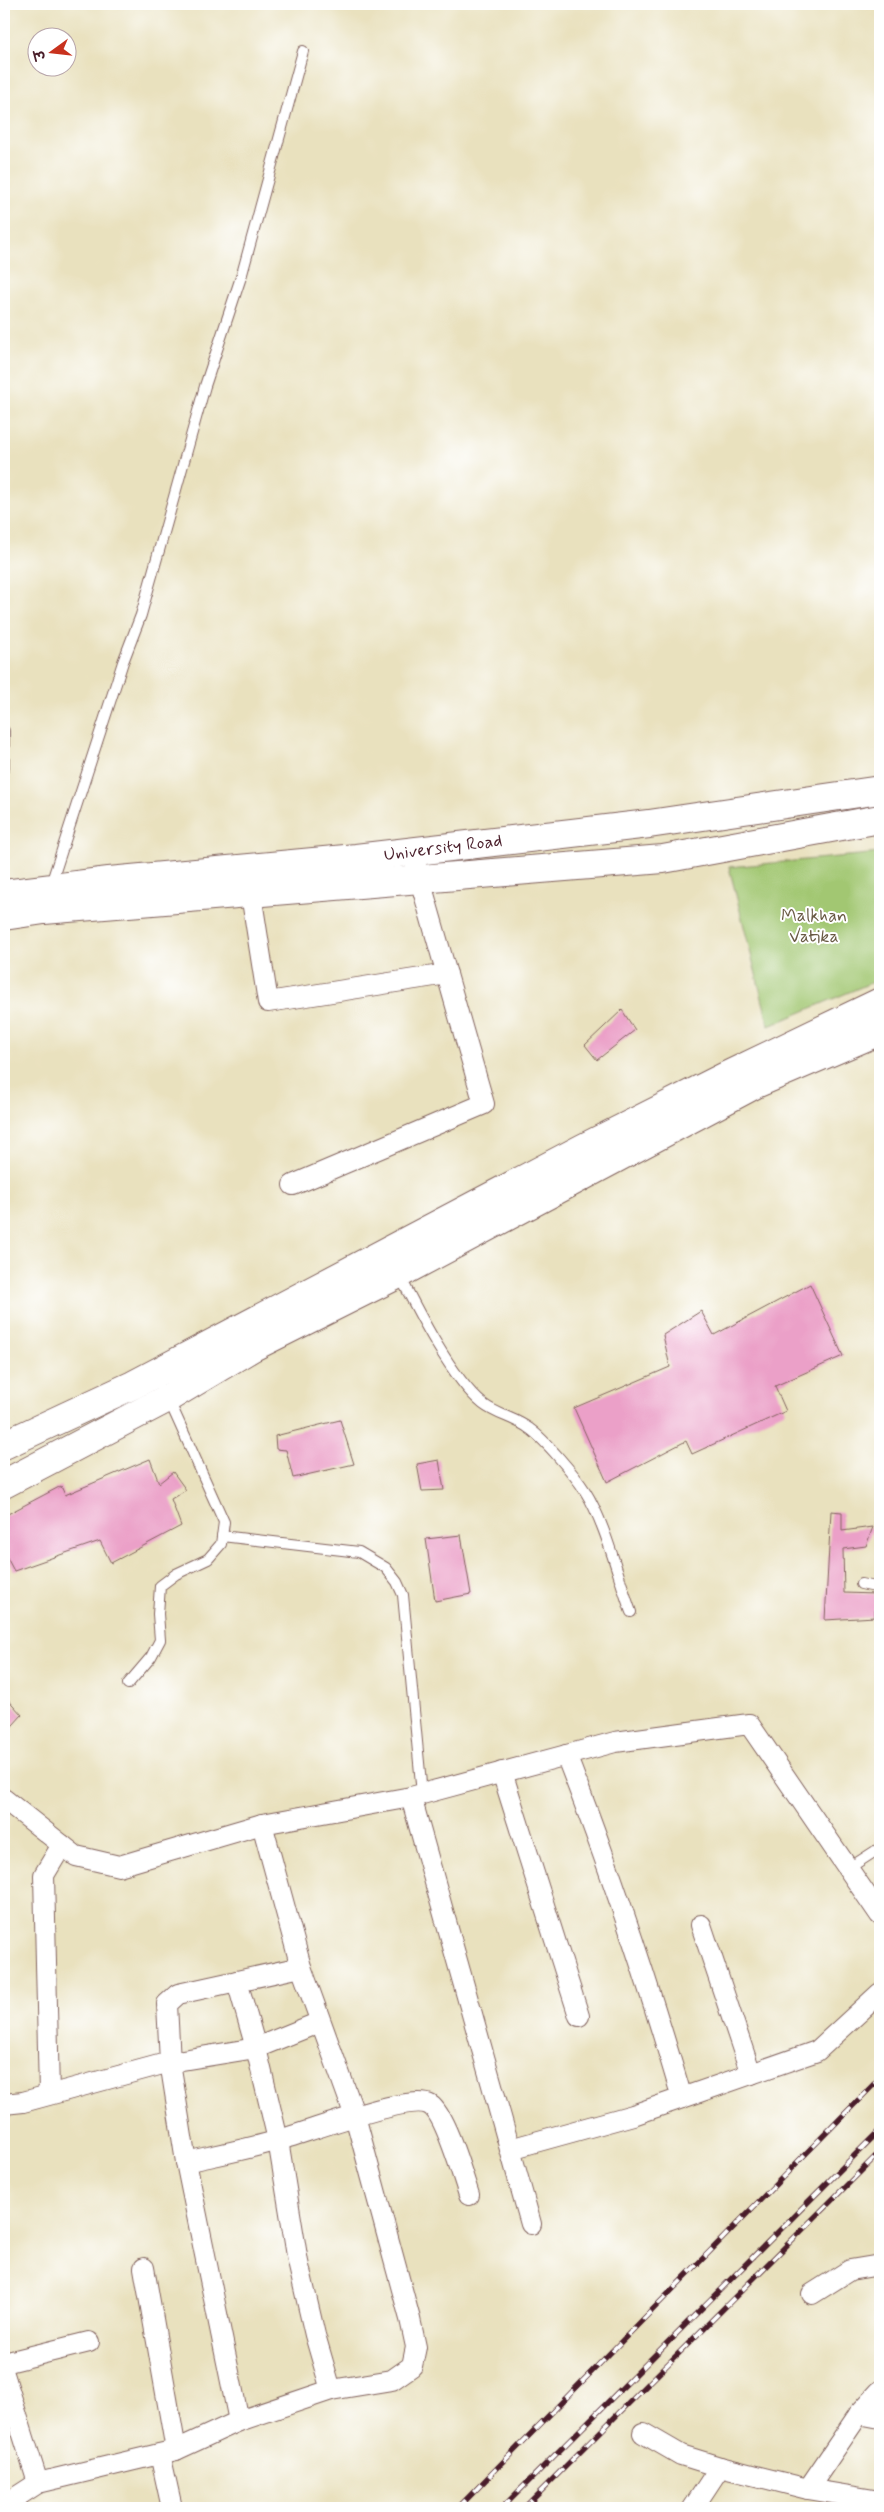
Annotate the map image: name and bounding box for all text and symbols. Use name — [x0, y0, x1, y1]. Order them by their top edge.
north arrow — [28, 28, 78, 78]
text: उ — [30, 47, 51, 64]
street label: University Road — [382, 829, 504, 867]
park label: Malkhan Vatika — [781, 904, 847, 949]

